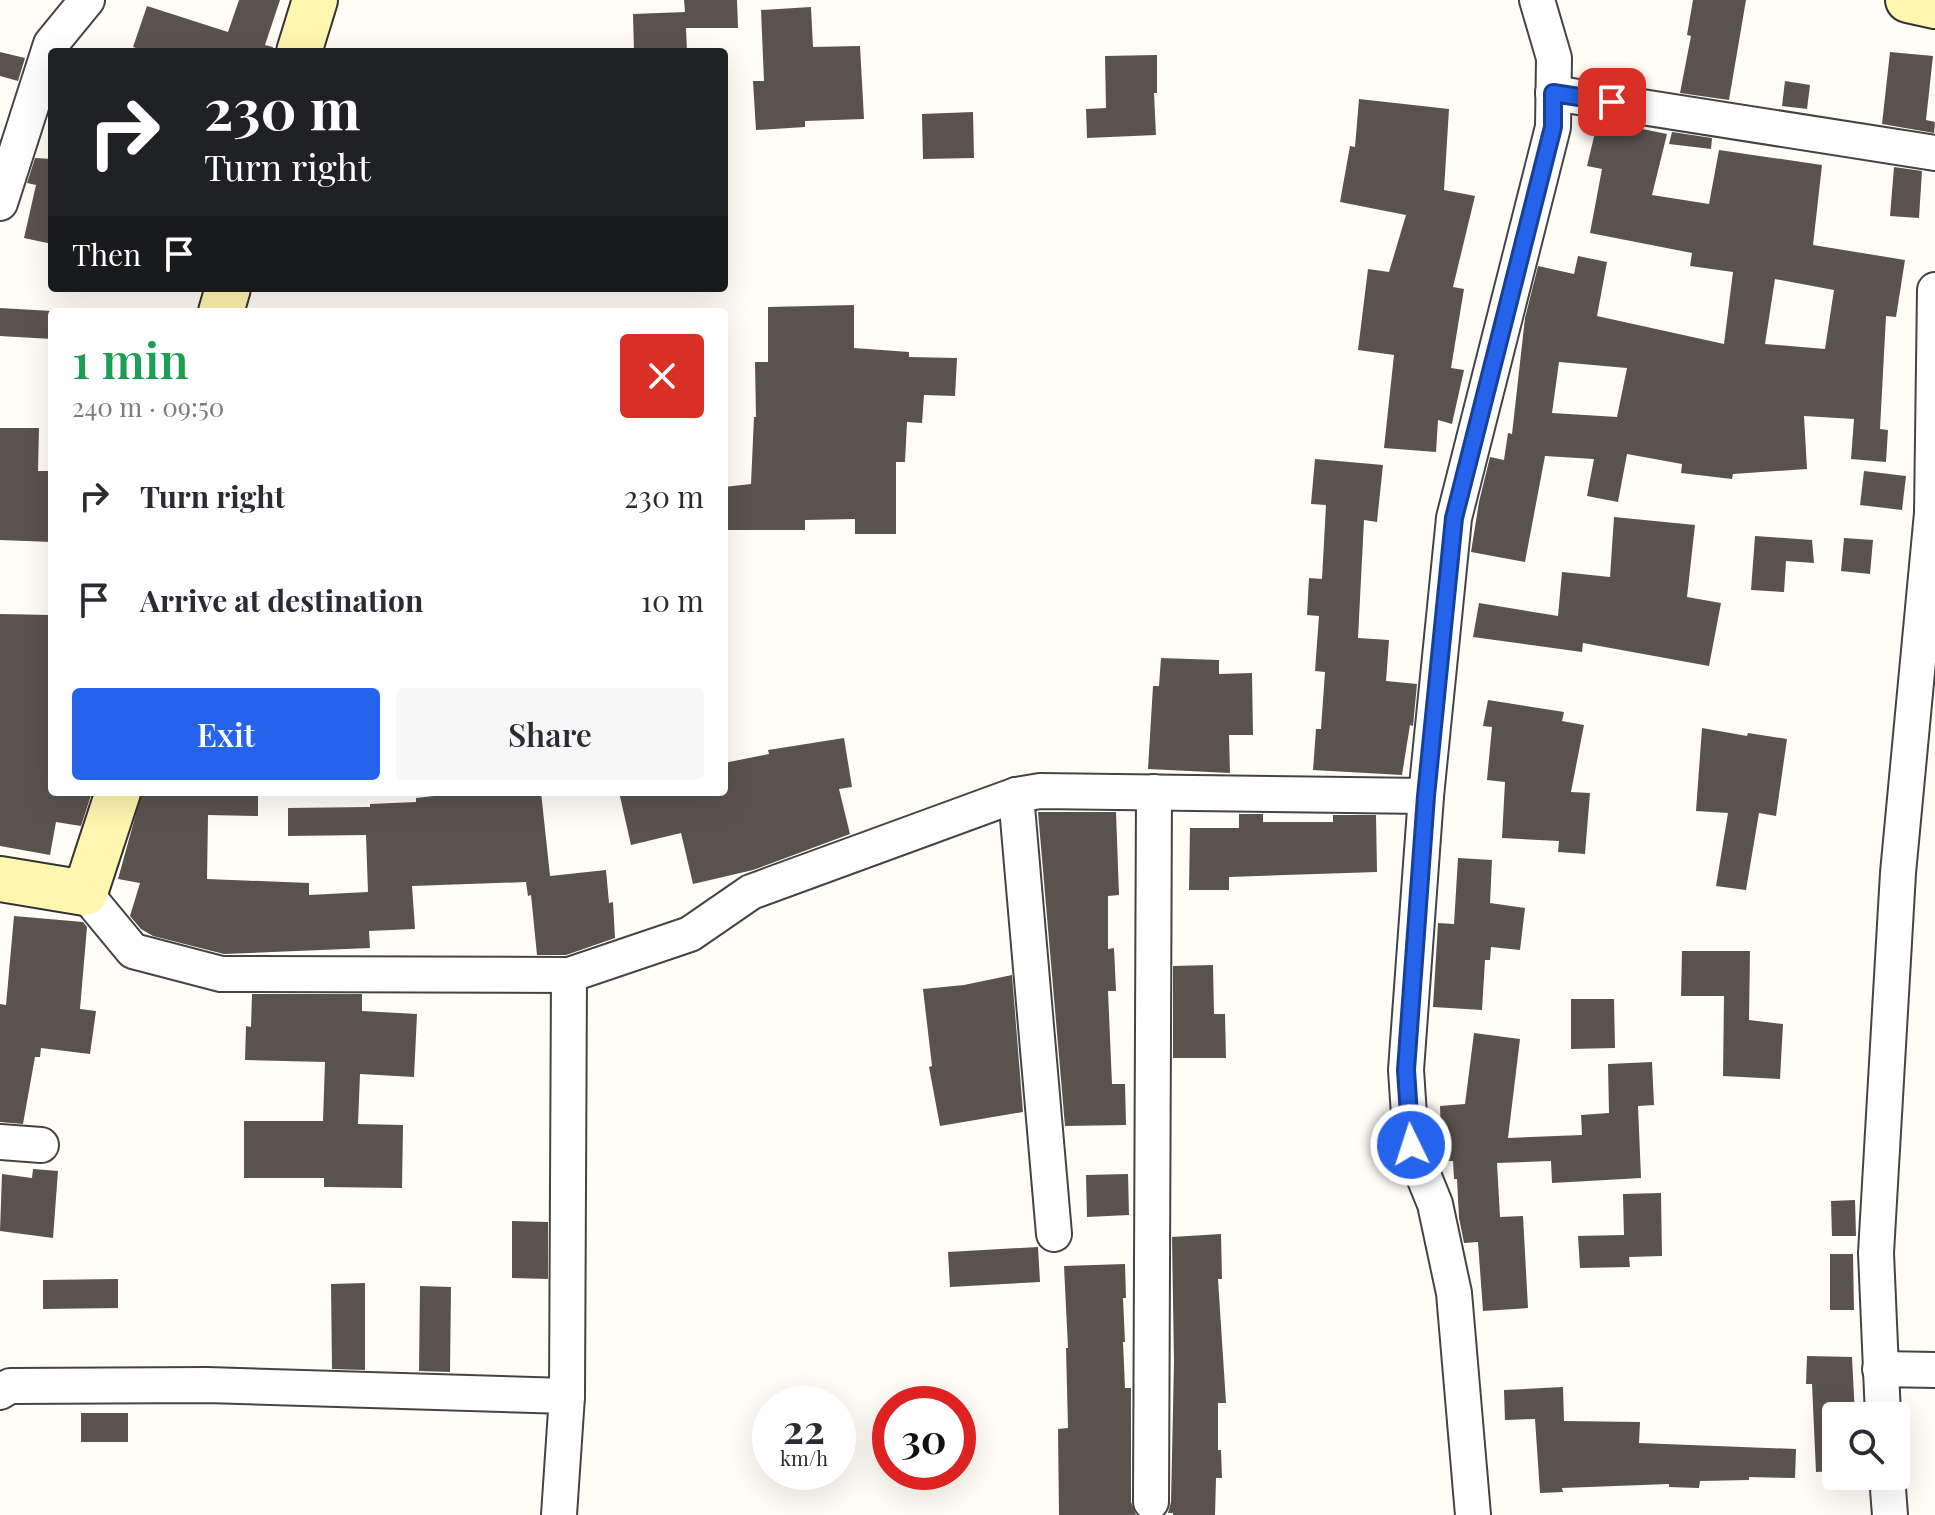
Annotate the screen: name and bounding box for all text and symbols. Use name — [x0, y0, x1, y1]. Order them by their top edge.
pin — [1578, 68, 1646, 136]
text: 230 m — [204, 70, 360, 145]
icon: right — [72, 80, 176, 184]
icon: arrive — [1590, 80, 1634, 124]
text: Turn right — [204, 142, 371, 190]
icon: arrive — [157, 232, 201, 276]
text: Then — [72, 234, 141, 274]
text: 1 min — [72, 327, 189, 391]
button: close — [620, 334, 704, 418]
text: 240 m · 09:50 — [72, 389, 224, 424]
icon: right — [72, 474, 116, 518]
text: Turn right — [140, 476, 285, 516]
text: 230 m — [624, 476, 704, 516]
icon: arrive — [72, 578, 116, 622]
text: Arrive at destination — [140, 580, 423, 620]
text: 10 m — [641, 580, 704, 620]
button: Exit — [72, 688, 380, 780]
button: Share — [396, 688, 704, 780]
position arrow — [1369, 1103, 1453, 1187]
speed limit sign: 30 — [872, 1386, 976, 1490]
text: 22 — [783, 1401, 825, 1454]
map controls — [1822, 1402, 1910, 1490]
button: search — [1822, 1402, 1910, 1490]
text: km/h — [780, 1444, 828, 1471]

